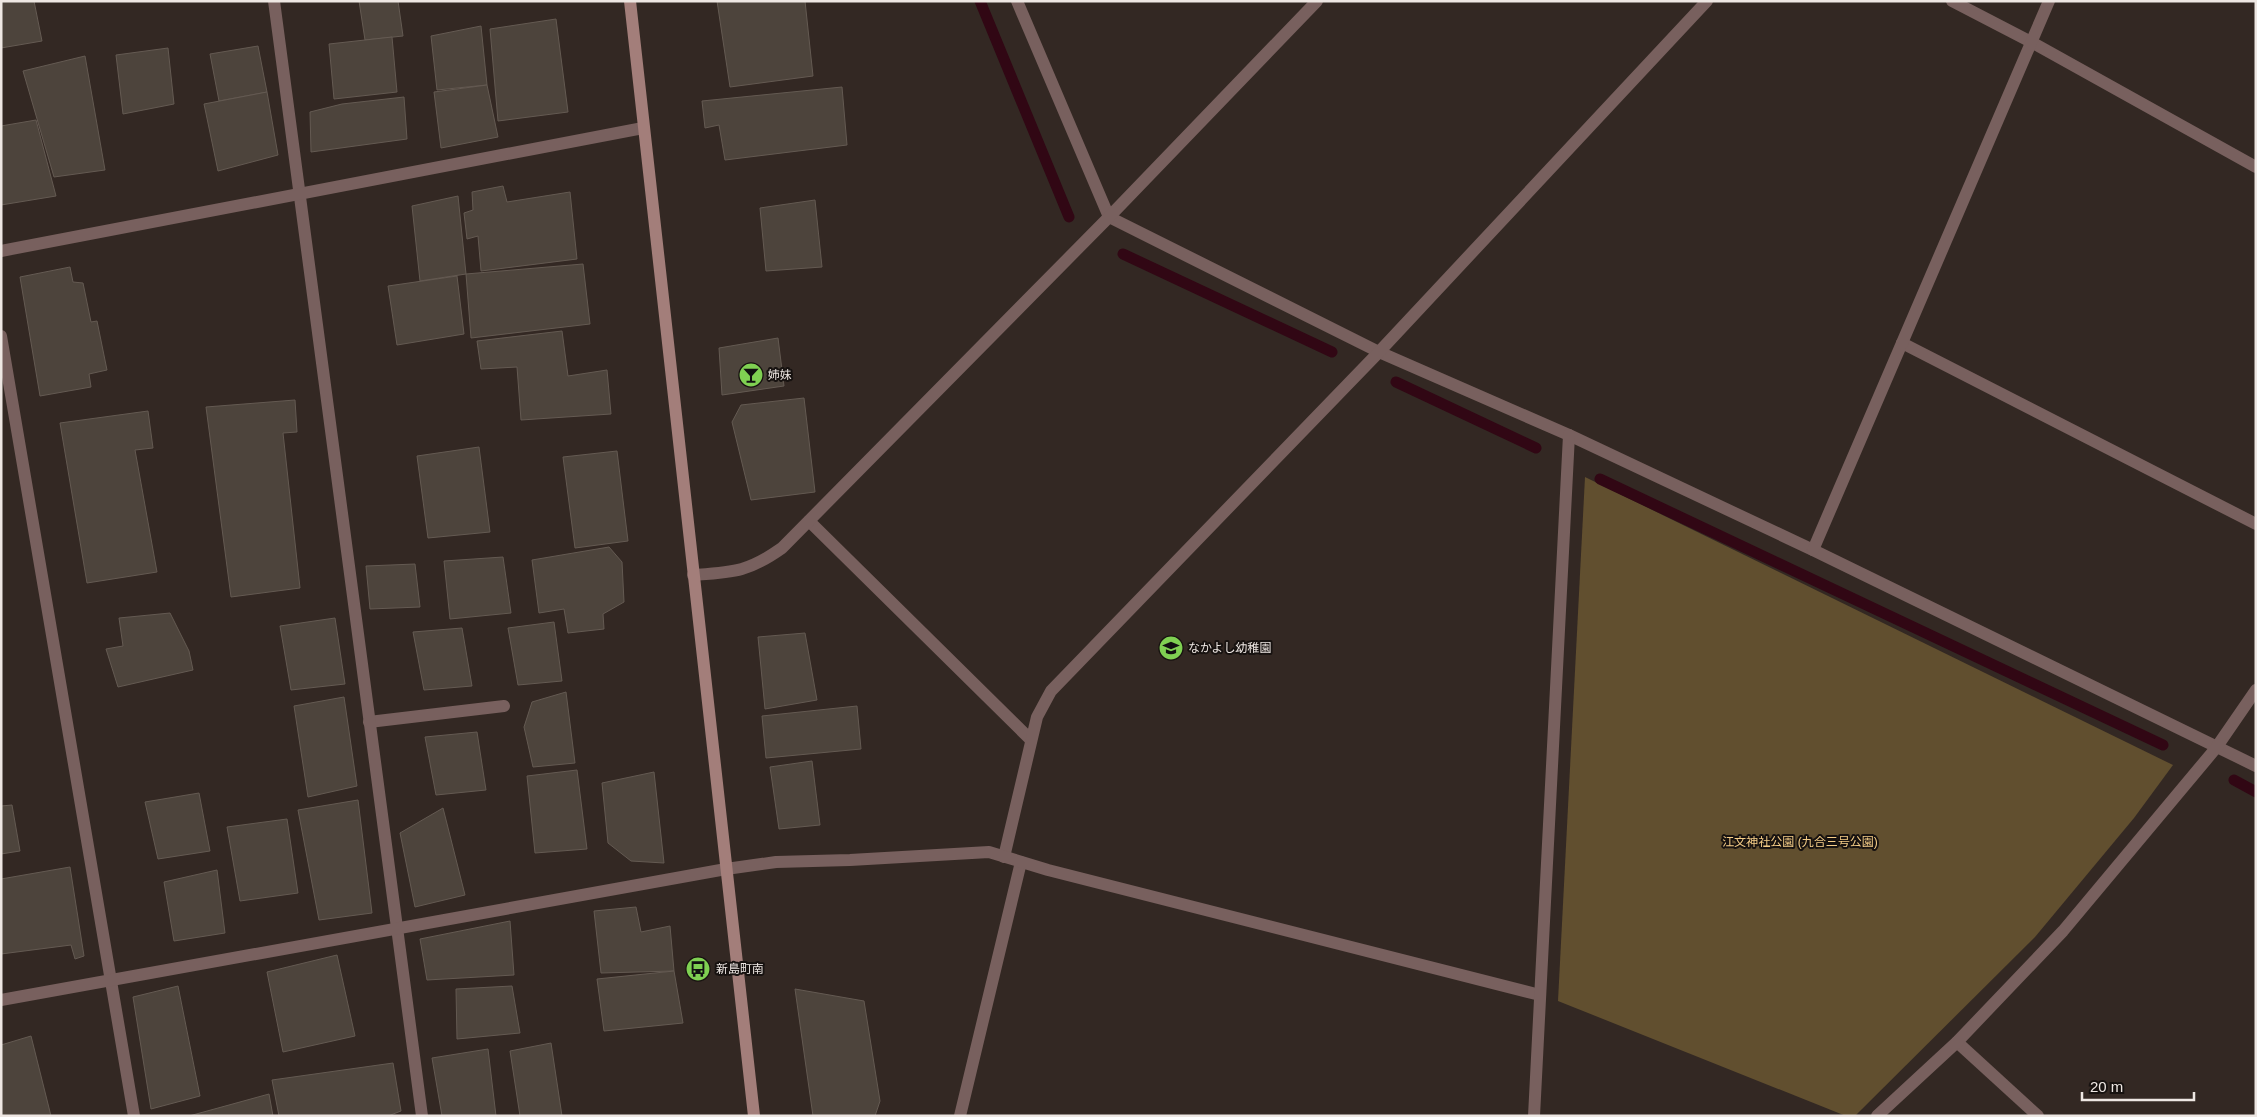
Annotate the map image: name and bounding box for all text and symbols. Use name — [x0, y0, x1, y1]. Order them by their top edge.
bar icon: 姉妹 — [738, 362, 764, 388]
place label: 姉妹 — [768, 368, 792, 382]
school or university icon: なかよし幼稚園 — [1158, 635, 1184, 661]
place label: なかよし幼稚園 — [1188, 641, 1271, 655]
park label: 江文神社公園 (九合三号公園) — [1722, 835, 1878, 849]
bus stop icon: 新島町南 — [685, 956, 711, 982]
place label: 新島町南 — [716, 962, 764, 976]
scale bar — [2082, 1070, 2194, 1102]
text: 20 m — [2090, 1078, 2123, 1095]

